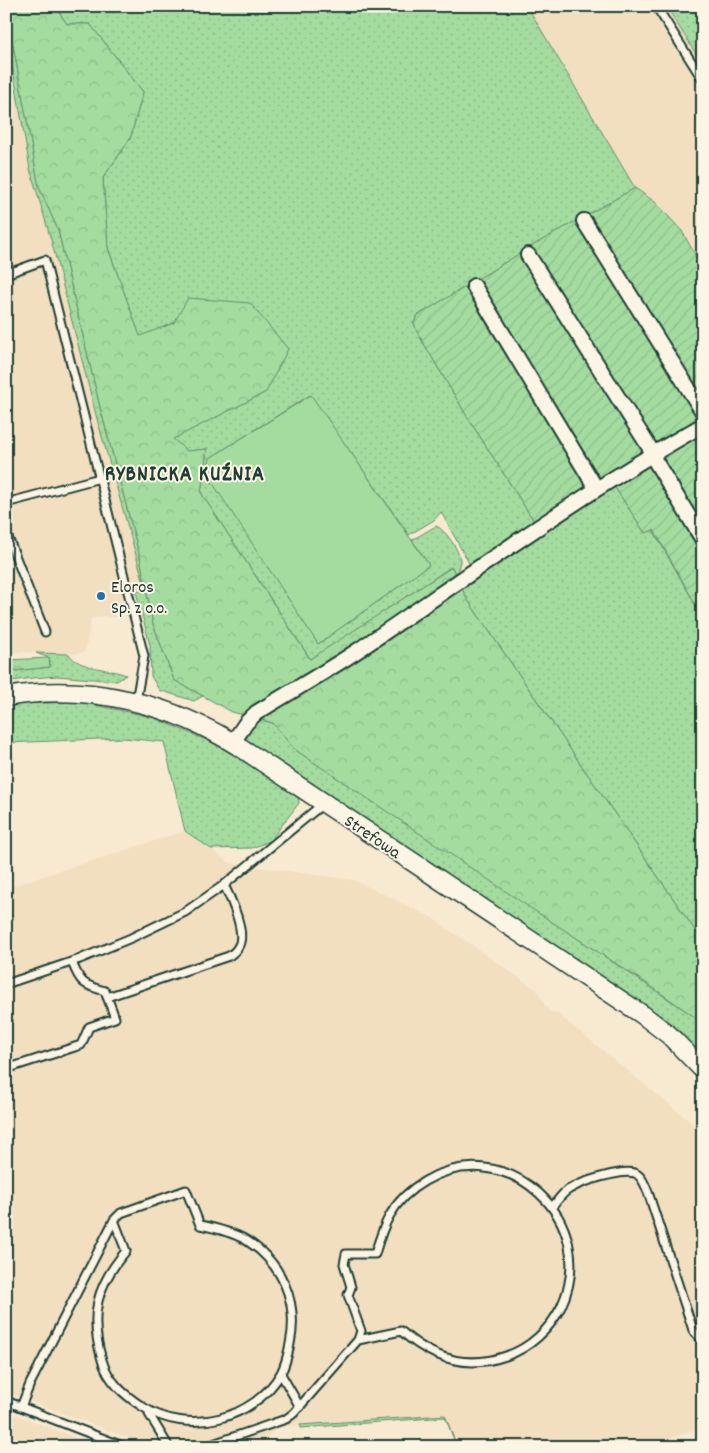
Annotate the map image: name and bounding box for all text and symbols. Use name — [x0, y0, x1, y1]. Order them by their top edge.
district label: RYBNICKA KUŹNIA — [105, 460, 265, 491]
place label: Eloros Sp. z o.o. — [111, 576, 167, 622]
marker: Eloros Sp. z o.o. — [95, 590, 107, 602]
street label: Strefowa — [338, 810, 405, 867]

